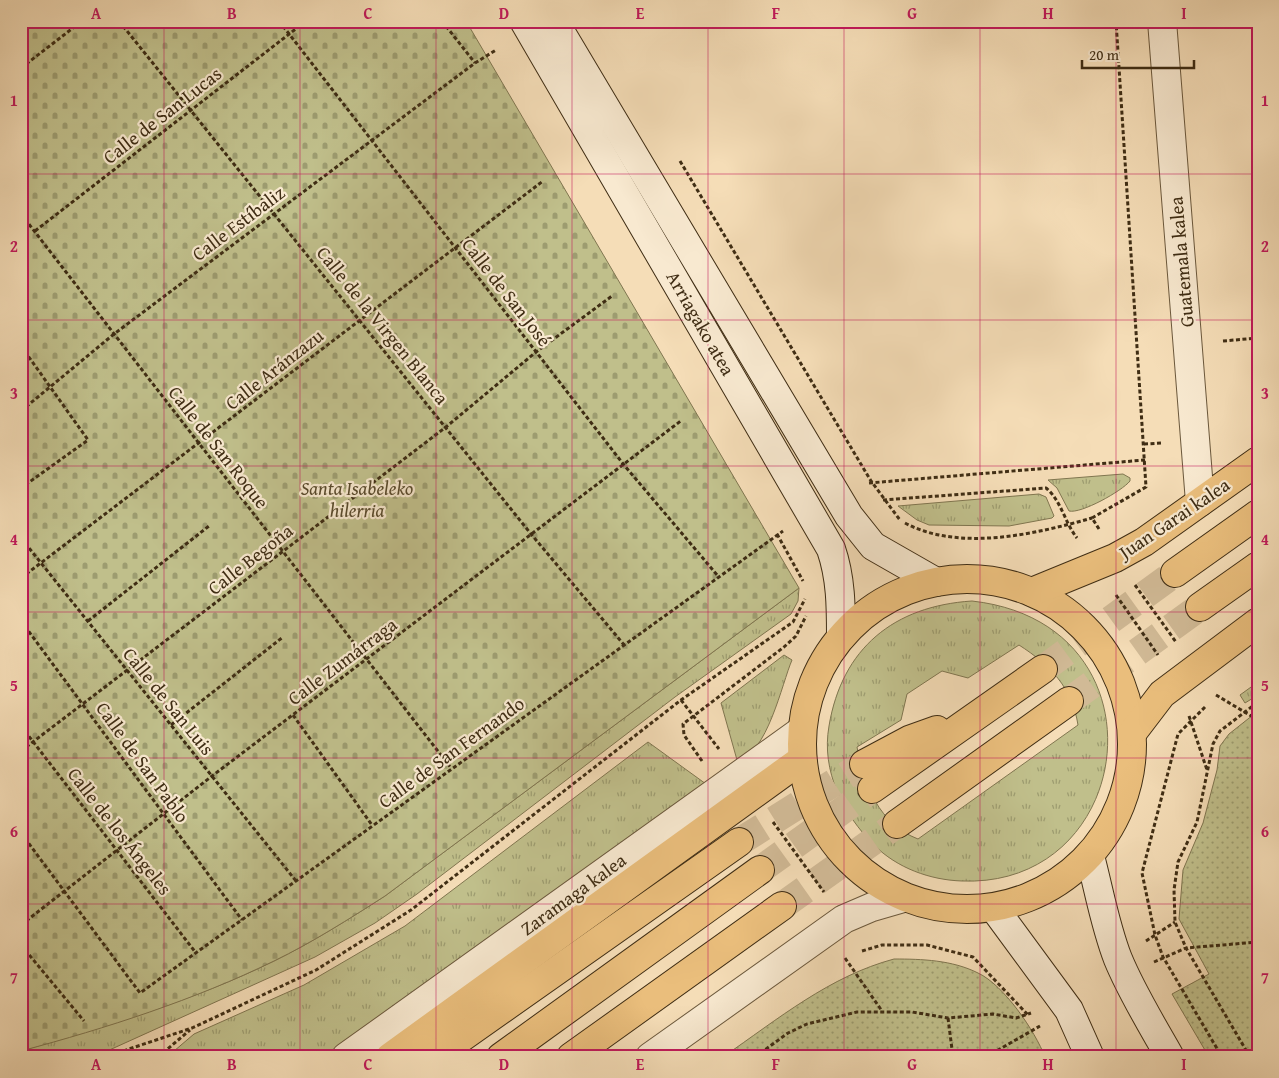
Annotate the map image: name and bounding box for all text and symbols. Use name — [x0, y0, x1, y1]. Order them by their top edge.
text: A — [91, 1, 102, 25]
text: B — [227, 1, 237, 25]
text: C — [363, 1, 373, 25]
text: D — [499, 1, 509, 25]
text: E — [636, 1, 645, 25]
text: F — [772, 1, 780, 25]
text: G — [907, 1, 917, 25]
text: H — [1042, 1, 1054, 25]
text: I — [1181, 1, 1187, 25]
scale bar — [1082, 38, 1194, 70]
text: 20 m — [1089, 44, 1120, 65]
street label: Calle de San Lucas — [97, 60, 227, 170]
text: 1 — [10, 88, 18, 112]
text: 1 — [1261, 88, 1269, 112]
street label: Calle Estíbaliz — [186, 179, 290, 267]
street label: Guatemala kalea — [1161, 196, 1201, 328]
street label: Calle de San José — [455, 232, 559, 353]
text: 2 — [10, 234, 18, 258]
text: 2 — [1261, 234, 1269, 258]
street label: Calle de la Virgen Blanca — [310, 240, 456, 410]
street label: Arriagako atea — [660, 265, 742, 381]
street label: Calle Aránzazu — [219, 321, 330, 416]
street label: Calle de San Roque — [162, 380, 276, 514]
text: 3 — [10, 381, 18, 405]
text: 3 — [1261, 381, 1269, 405]
street label: Juan Garai kalea — [1111, 471, 1235, 567]
park label: Santa Isabeleko hilerria — [301, 474, 413, 524]
street label: Calle Begoña — [201, 517, 299, 601]
text: 4 — [10, 527, 18, 551]
text: 4 — [1261, 527, 1269, 551]
street label: Calle Zumárraga — [281, 610, 403, 712]
street label: Calle de San Luis — [117, 641, 221, 761]
text: 5 — [10, 673, 18, 697]
text: 5 — [1261, 673, 1269, 697]
street label: Calle de San Fernando — [372, 689, 530, 815]
street label: Calle de San Pablo — [90, 696, 196, 828]
street label: Calle de los Ángeles — [61, 761, 179, 901]
text: 6 — [10, 819, 18, 843]
text: 6 — [1261, 819, 1269, 843]
street label: Zaramaga kalea — [514, 846, 632, 942]
text: 7 — [10, 965, 18, 989]
text: 7 — [1261, 965, 1269, 989]
text: A — [91, 1052, 102, 1076]
text: B — [227, 1052, 237, 1076]
text: C — [363, 1052, 373, 1076]
text: D — [499, 1052, 509, 1076]
text: E — [636, 1052, 645, 1076]
text: F — [772, 1052, 780, 1076]
text: G — [907, 1052, 917, 1076]
text: H — [1042, 1052, 1054, 1076]
text: I — [1181, 1052, 1187, 1076]

